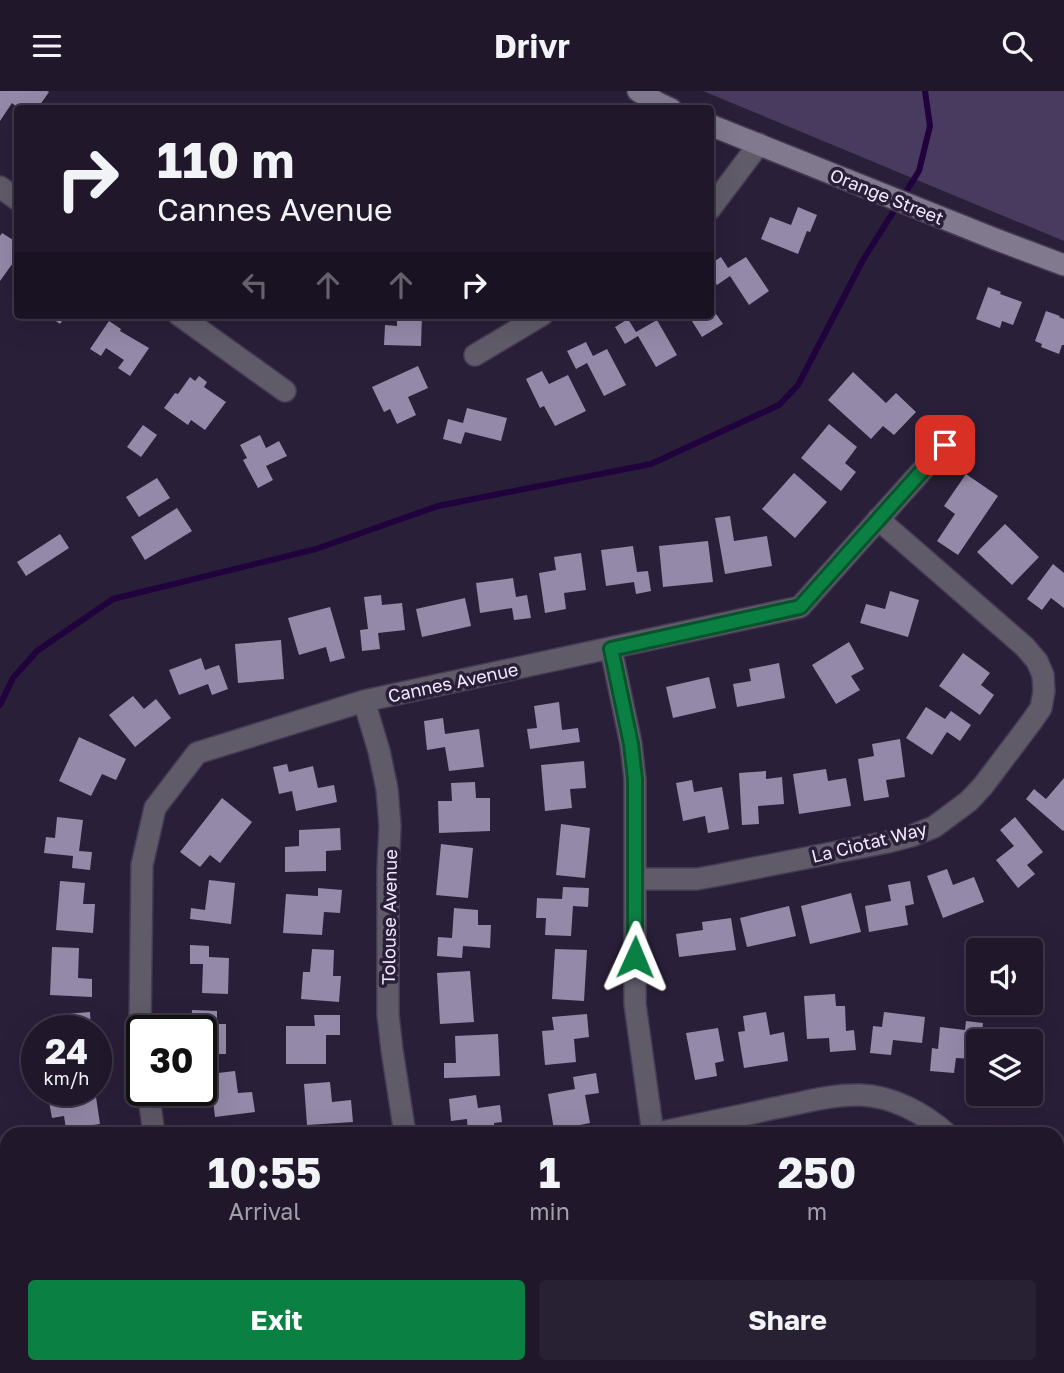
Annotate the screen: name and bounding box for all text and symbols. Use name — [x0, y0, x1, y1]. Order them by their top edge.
icon: menu — [28, 27, 66, 65]
text: Drivr — [494, 27, 570, 65]
icon: search — [998, 27, 1036, 65]
text: 110 m — [157, 130, 294, 189]
icon: right — [42, 133, 133, 224]
street label: Orange Street — [827, 163, 947, 229]
text: Cannes Avenue — [157, 190, 393, 228]
icon: left — [236, 266, 274, 304]
icon: ahead — [309, 266, 347, 304]
icon: ahead — [382, 266, 420, 304]
icon: right — [455, 266, 493, 304]
pin — [915, 415, 975, 475]
icon: arrive — [926, 426, 964, 464]
street label: Cannes Avenue — [386, 657, 520, 707]
street label: La Ciotat Way — [809, 817, 929, 867]
street label: Tolouse Avenue — [377, 849, 401, 985]
position arrow — [598, 920, 672, 994]
map controls — [966, 938, 1043, 1106]
button: sound — [966, 938, 1043, 1015]
speed limit sign: 30 — [126, 1015, 217, 1106]
button: layers — [966, 1029, 1043, 1106]
text: 24 — [45, 1030, 88, 1072]
text: km/h — [44, 1067, 89, 1089]
text: 10:55 — [208, 1147, 321, 1197]
text: 1 — [539, 1147, 560, 1197]
text: 250 — [778, 1147, 856, 1197]
text: Arrival — [229, 1197, 301, 1225]
text: min — [529, 1197, 570, 1225]
text: m — [807, 1197, 827, 1225]
button: Exit — [28, 1280, 525, 1360]
button: Share — [539, 1280, 1036, 1360]

